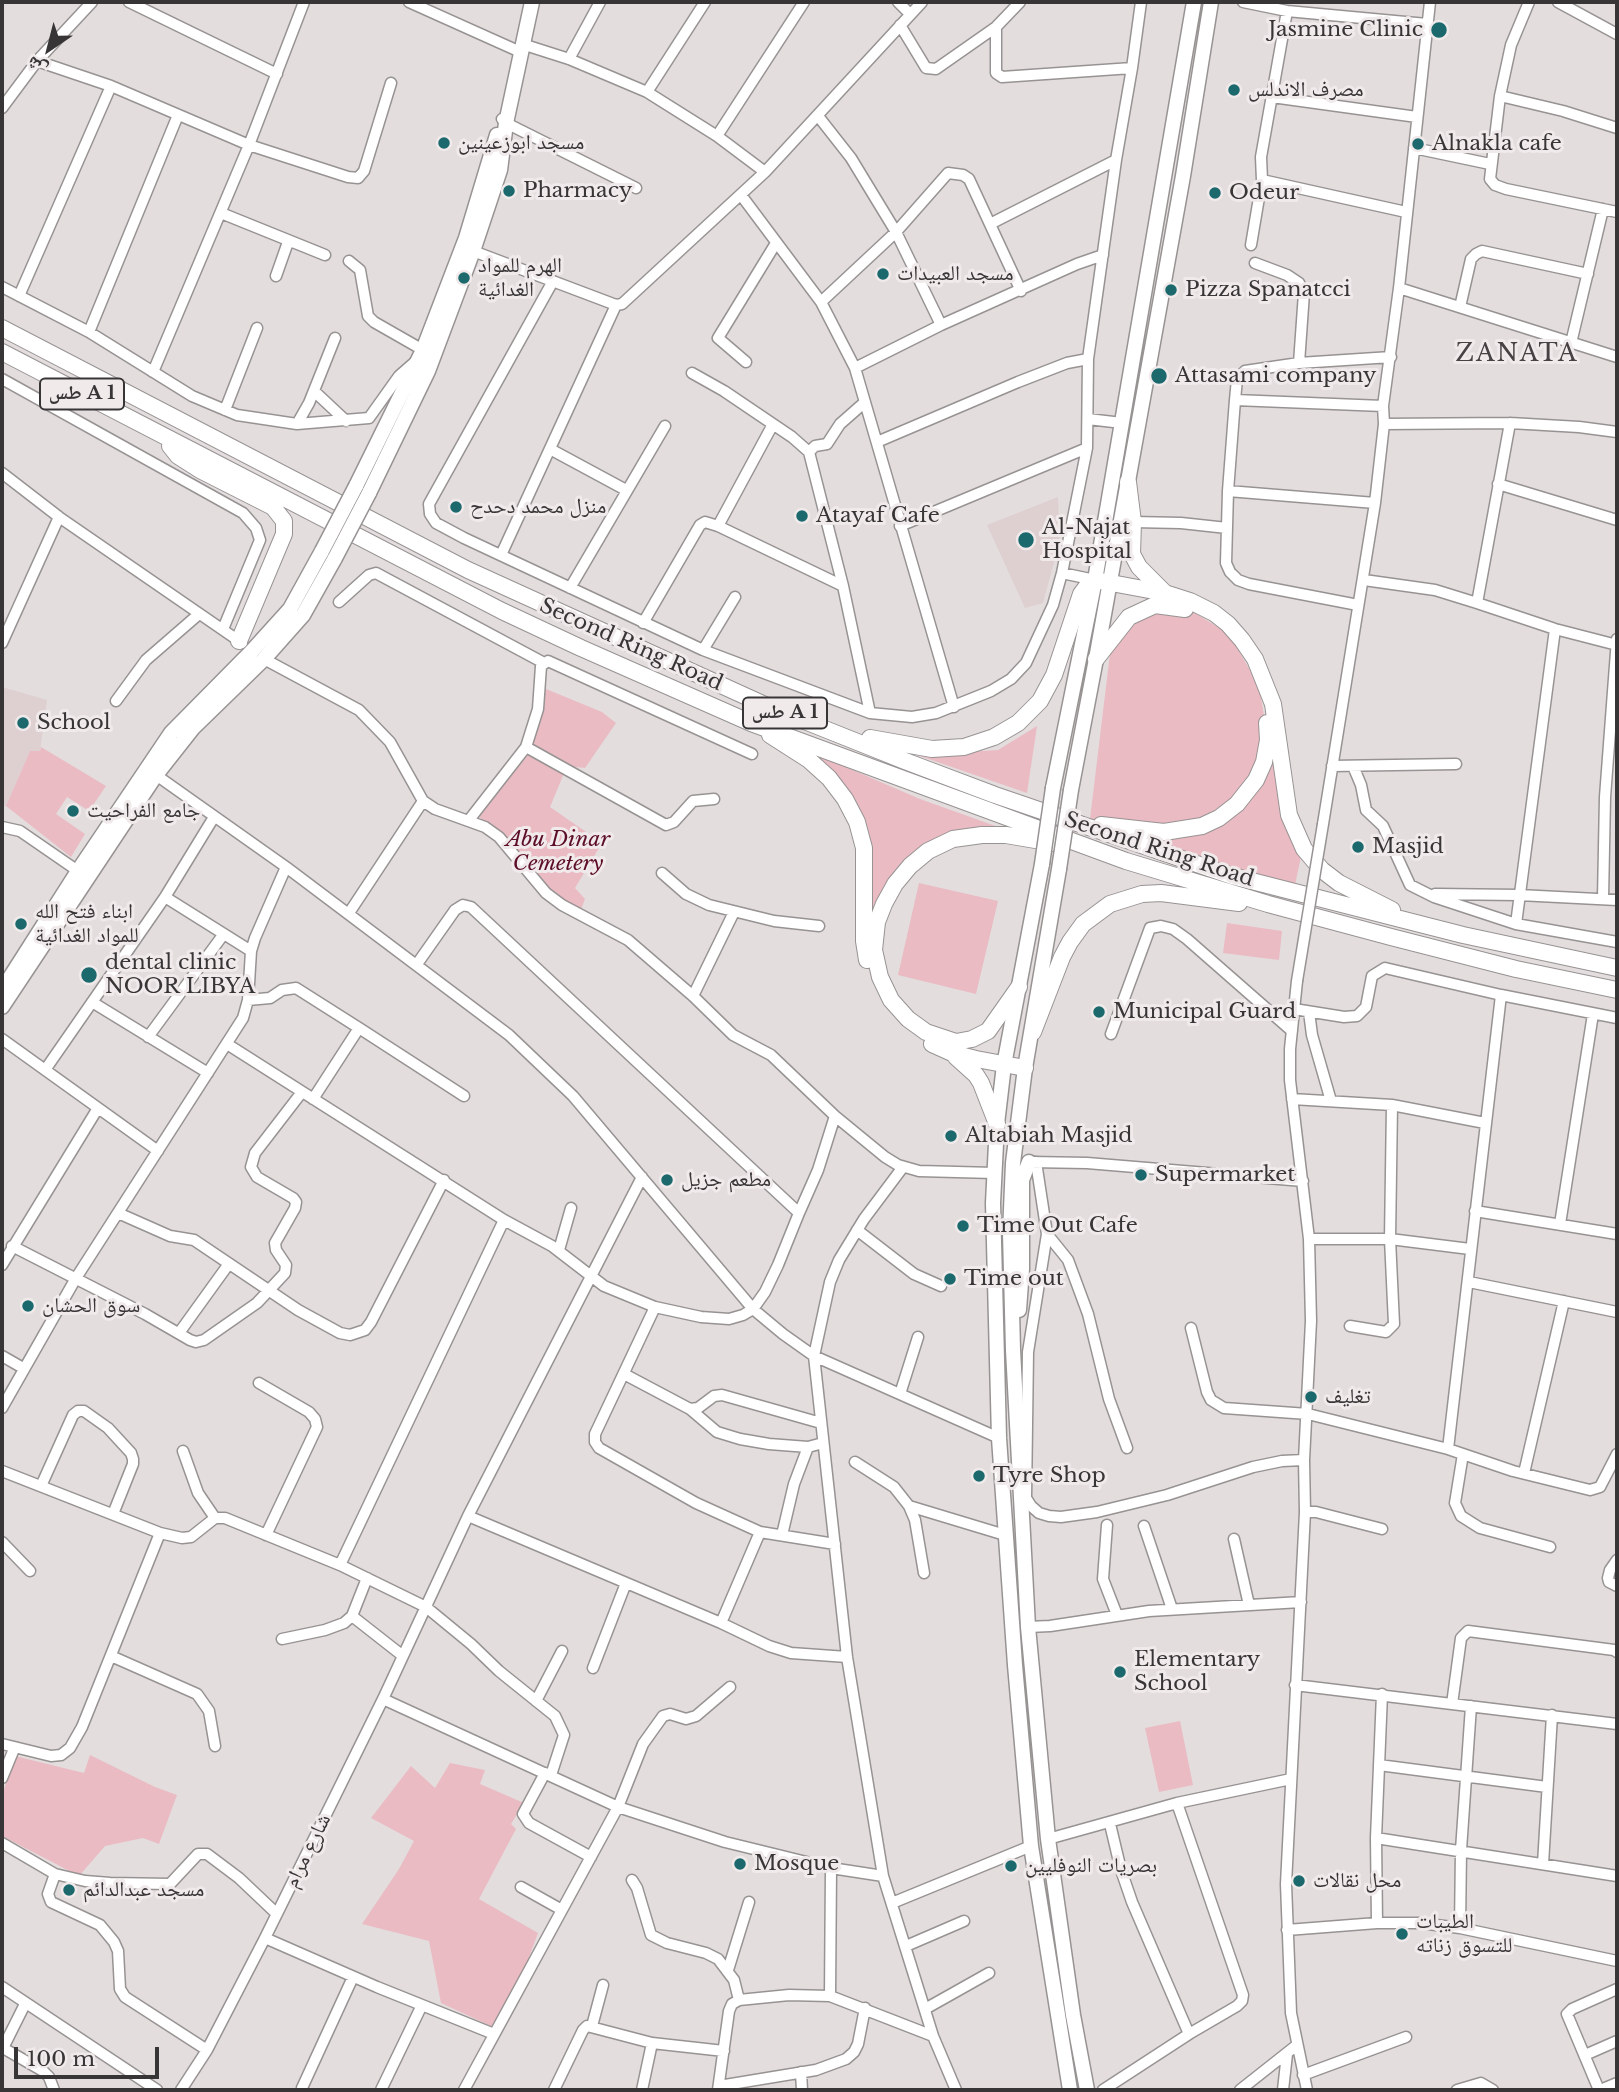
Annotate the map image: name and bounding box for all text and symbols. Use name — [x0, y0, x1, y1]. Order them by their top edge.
north arrow — [14, 14, 84, 84]
place label: Jasmine Clinic — [1268, 17, 1423, 43]
marker: Jasmine Clinic — [1429, 20, 1449, 40]
text: ش — [22, 51, 52, 82]
place label: مصرف الاندلس — [1248, 77, 1364, 103]
marker: مصرف الاندلس — [1226, 82, 1242, 98]
place label: مسجد ابوزعينين — [458, 130, 584, 156]
place label: Alnakla cafe — [1432, 131, 1562, 157]
marker: مسجد ابوزعينين — [436, 135, 452, 151]
marker: Alnakla cafe — [1410, 136, 1426, 152]
place label: Pharmacy — [523, 178, 632, 204]
place label: Odeur — [1229, 180, 1299, 206]
marker: Pharmacy — [501, 183, 517, 199]
marker: Odeur — [1207, 185, 1223, 201]
place label: الهرم للمواد الغدائية — [478, 253, 562, 303]
place label: مسجد العبيدات — [897, 261, 1013, 287]
marker: مسجد العبيدات — [875, 266, 891, 282]
marker: الهرم للمواد الغدائية — [456, 270, 472, 286]
place label: Pizza Spanatcci — [1185, 277, 1351, 303]
marker: Pizza Spanatcci — [1163, 282, 1179, 298]
district label: ZANATA — [1456, 340, 1578, 368]
place label: Attasami company — [1175, 363, 1376, 389]
marker: Attasami company — [1149, 366, 1169, 386]
road number: طس A 1 — [40, 378, 124, 410]
place label: منزل محمد دحدح — [470, 494, 606, 520]
marker: منزل محمد دحدح — [448, 499, 464, 515]
place label: Atayaf Cafe — [816, 503, 940, 529]
marker: Atayaf Cafe — [794, 508, 810, 524]
place label: Al-Najat Hospital — [1042, 515, 1132, 565]
marker: Al-Najat Hospital — [1016, 530, 1036, 550]
street label: Second Ring Road — [535, 593, 727, 697]
road number: طس A 1 — [743, 698, 827, 728]
place label: School — [37, 710, 111, 736]
marker: School — [15, 715, 31, 731]
place label: جامع الفراحيت — [87, 798, 200, 824]
marker: جامع الفراحيت — [65, 803, 81, 819]
street label: Second Ring Road — [1061, 807, 1257, 893]
park label: Abu Dinar Cemetery — [506, 827, 610, 877]
place label: Masjid — [1372, 834, 1444, 860]
marker: Masjid — [1350, 839, 1366, 855]
place label: ابناء فتح الله للمواد الغدائية — [35, 899, 139, 949]
marker: ابناء فتح الله للمواد الغدائية — [13, 916, 29, 932]
place label: dental clinic NOOR LIBYA — [105, 950, 255, 1000]
marker: dental clinic NOOR LIBYA — [79, 965, 99, 985]
place label: Municipal Guard — [1113, 999, 1296, 1025]
marker: Municipal Guard — [1091, 1004, 1107, 1020]
place label: Altabiah Masjid — [965, 1123, 1132, 1149]
marker: Altabiah Masjid — [943, 1128, 959, 1144]
place label: Supermarket — [1155, 1162, 1295, 1188]
place label: مطعم جزيل — [681, 1167, 771, 1193]
marker: Supermarket — [1133, 1167, 1149, 1183]
marker: مطعم جزيل — [659, 1172, 675, 1188]
place label: Time Out Cafe — [977, 1213, 1138, 1239]
marker: Time Out Cafe — [955, 1218, 971, 1234]
place label: Time out — [964, 1266, 1064, 1292]
marker: Time out — [942, 1271, 958, 1287]
place label: سوق الحشان — [42, 1293, 140, 1319]
marker: سوق الحشان — [20, 1298, 36, 1314]
place label: تغليف — [1325, 1384, 1371, 1410]
marker: تغليف — [1303, 1389, 1319, 1405]
place label: Tyre Shop — [993, 1463, 1106, 1489]
marker: Tyre Shop — [971, 1468, 987, 1484]
place label: Elementary School — [1134, 1647, 1260, 1697]
marker: Elementary School — [1112, 1664, 1128, 1680]
street label: شارع مرام — [279, 1810, 337, 1892]
place label: Mosque — [754, 1851, 839, 1877]
place label: بصريات النوفليين — [1025, 1853, 1157, 1879]
marker: Mosque — [732, 1856, 748, 1872]
marker: بصريات النوفليين — [1003, 1858, 1019, 1874]
place label: محل نقالات — [1313, 1868, 1401, 1894]
marker: محل نقالات — [1291, 1873, 1307, 1889]
place label: مسجد عبدالدائم — [83, 1877, 204, 1903]
marker: مسجد عبدالدائم — [61, 1882, 77, 1898]
place label: الطيبات للتسوق زناته — [1416, 1909, 1512, 1959]
marker: الطيبات للتسوق زناته — [1394, 1926, 1410, 1942]
scale bar — [18, 2032, 163, 2076]
text: 100 m — [27, 2046, 95, 2072]

